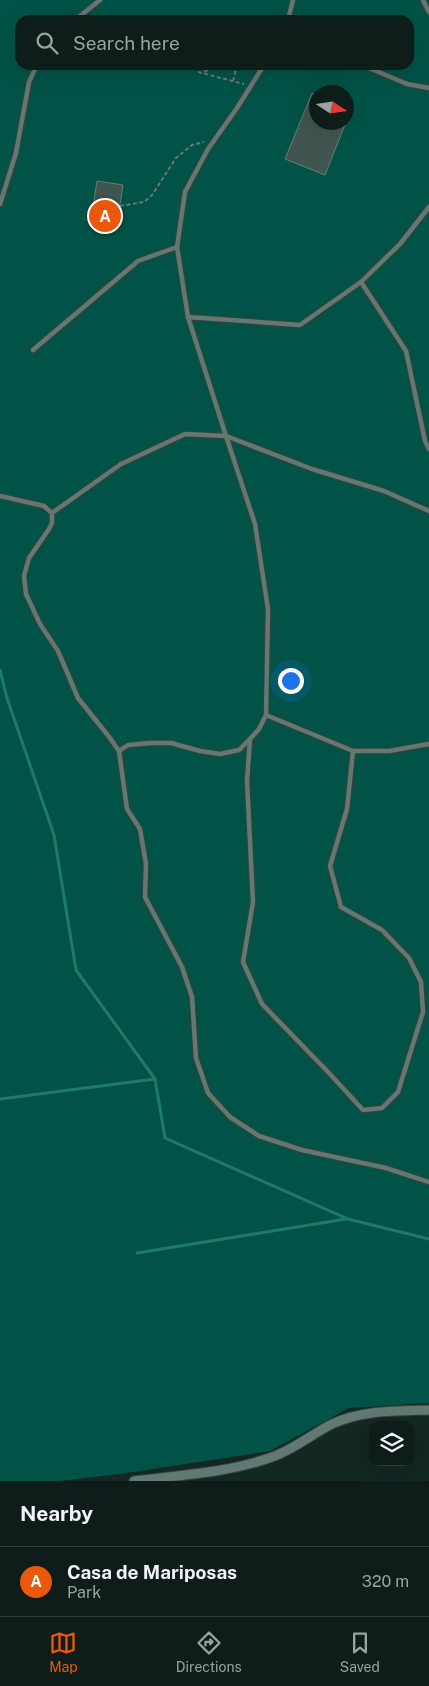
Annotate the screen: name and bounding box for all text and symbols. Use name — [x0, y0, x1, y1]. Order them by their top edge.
search box — [15, 15, 414, 70]
icon: search — [33, 29, 61, 57]
text: Search here — [73, 32, 180, 54]
north arrow — [309, 85, 354, 130]
pin: A — [89, 197, 121, 235]
your location — [278, 668, 304, 694]
map controls — [369, 1421, 414, 1466]
button: layers — [369, 1421, 414, 1466]
text: Nearby — [20, 1501, 93, 1526]
text: Casa de Mariposas — [67, 1561, 237, 1583]
text: A — [30, 1572, 42, 1591]
text: 320 m — [362, 1572, 409, 1591]
text: Park — [67, 1583, 101, 1602]
tab: Map — [49, 1629, 78, 1675]
tab: Directions — [176, 1629, 242, 1675]
tab: Saved — [340, 1629, 380, 1675]

